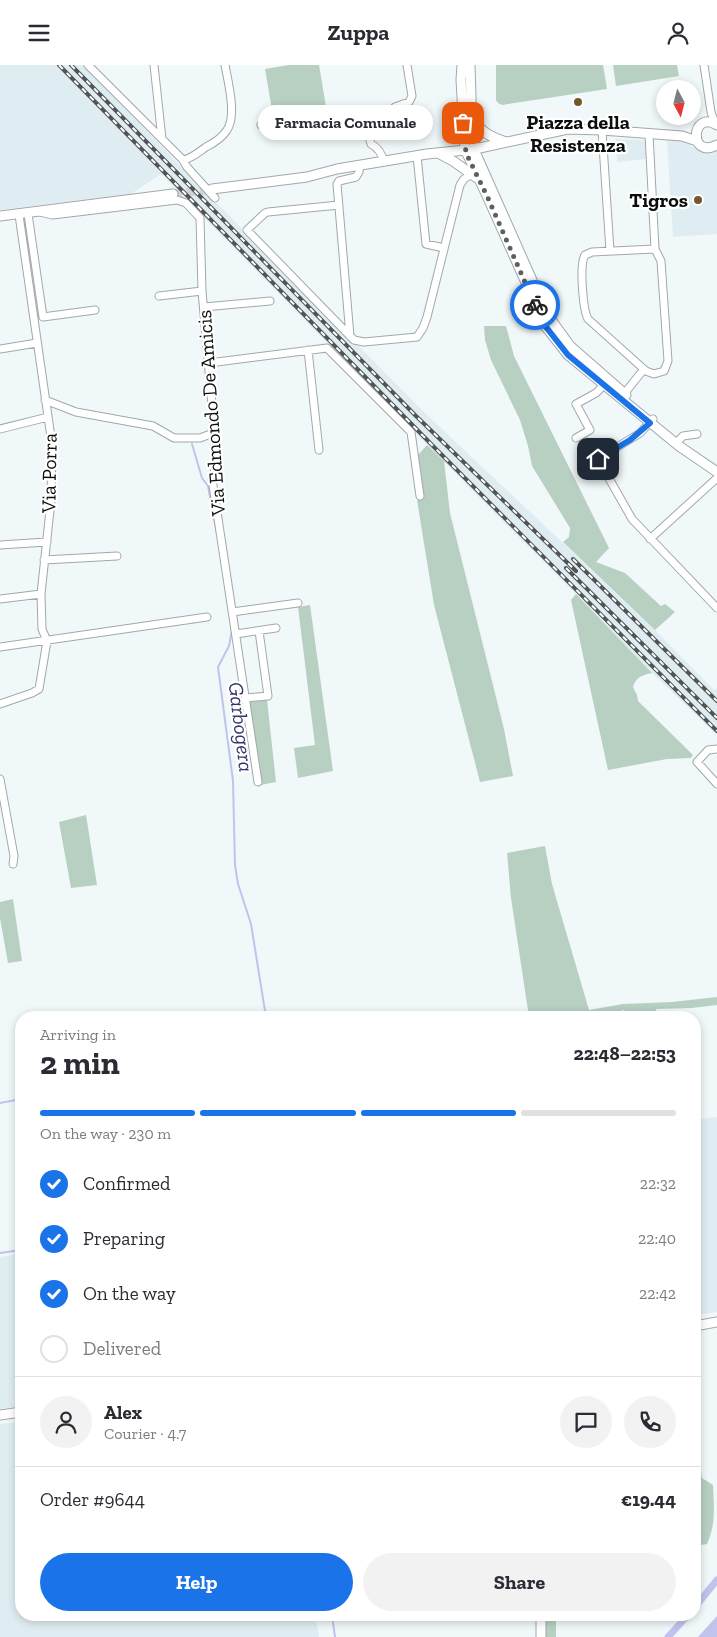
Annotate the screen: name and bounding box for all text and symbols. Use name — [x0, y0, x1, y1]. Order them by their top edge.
icon: menu — [25, 19, 53, 47]
text: Zuppa — [328, 19, 389, 46]
icon: person — [664, 19, 692, 47]
north arrow — [656, 80, 701, 125]
map controls — [656, 80, 701, 125]
marker: Piazza della Resistenza — [572, 96, 584, 108]
pin — [442, 102, 484, 144]
callout: Farmacia Comunale — [258, 105, 433, 141]
icon: bag — [449, 109, 477, 137]
place label: Piazza della Resistenza — [526, 110, 630, 157]
text: Farmacia Comunale — [275, 113, 416, 132]
place label: Tigros — [629, 188, 688, 212]
marker: Tigros — [692, 194, 704, 206]
courier — [510, 280, 560, 330]
icon: bike — [521, 291, 549, 319]
street label: Via Edmondo De Amicis — [192, 309, 230, 518]
street label: Via Porra — [36, 432, 62, 514]
pin — [577, 438, 619, 480]
icon: home — [584, 445, 612, 473]
water label: Garbogera — [224, 681, 259, 773]
text: Arriving in — [40, 1025, 116, 1044]
text: 22:48–22:53 — [573, 1042, 676, 1065]
text: 2 min — [40, 1044, 120, 1082]
text: On the way · 230 m — [40, 1124, 171, 1143]
icon: check — [40, 1170, 68, 1198]
text: Confirmed — [83, 1172, 170, 1195]
text: 22:32 — [640, 1174, 676, 1193]
icon: check — [40, 1225, 68, 1253]
text: Preparing — [83, 1227, 165, 1250]
text: 22:40 — [638, 1229, 676, 1248]
icon: check — [40, 1280, 68, 1308]
text: On the way — [83, 1282, 176, 1305]
text: 22:42 — [639, 1284, 676, 1303]
text: Delivered — [83, 1337, 161, 1360]
button: person — [40, 1396, 92, 1448]
button: chat — [560, 1396, 612, 1448]
button: phone — [624, 1396, 676, 1448]
text: Alex — [104, 1401, 142, 1424]
text: Courier · 4.7 — [104, 1424, 186, 1443]
text: Order #9644 — [40, 1488, 145, 1511]
text: €19.44 — [621, 1488, 676, 1511]
button: Help — [40, 1553, 353, 1611]
button: Share — [363, 1553, 676, 1611]

